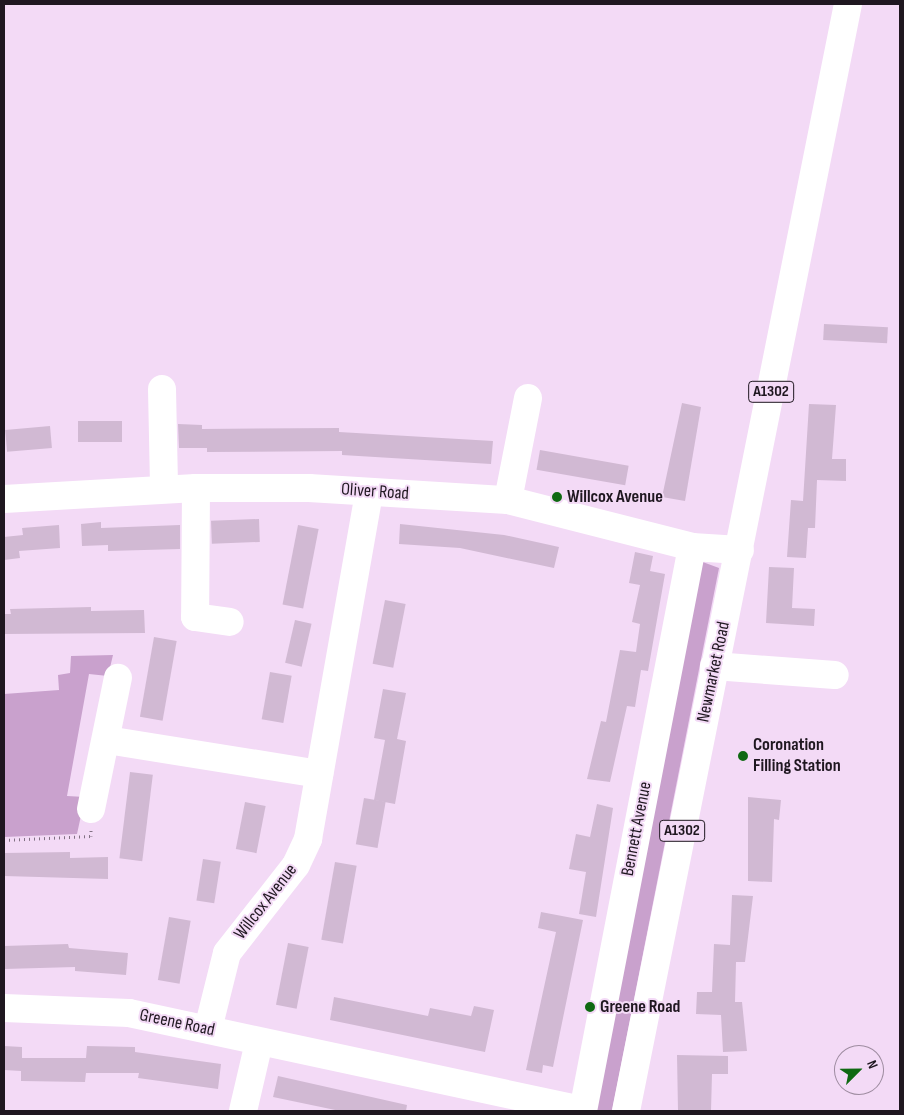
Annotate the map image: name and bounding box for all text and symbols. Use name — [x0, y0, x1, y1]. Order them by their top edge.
road number: A1302 — [747, 378, 795, 406]
street label: Oliver Road — [340, 479, 410, 505]
place label: Willcox Avenue — [567, 486, 663, 508]
marker: Willcox Avenue — [551, 491, 563, 503]
street label: Newmarket Road — [693, 620, 735, 724]
place label: Coronation Filling Station — [753, 735, 841, 778]
marker: Coronation Filling Station — [737, 750, 749, 762]
street label: Bennett Avenue — [617, 780, 657, 878]
road number: A1302 — [658, 818, 706, 844]
street label: Willcox Avenue — [230, 860, 302, 944]
place label: Greene Road — [600, 996, 680, 1018]
marker: Greene Road — [584, 1001, 596, 1013]
street label: Greene Road — [138, 1005, 216, 1041]
north arrow — [834, 1045, 884, 1095]
text: N — [863, 1058, 882, 1071]

